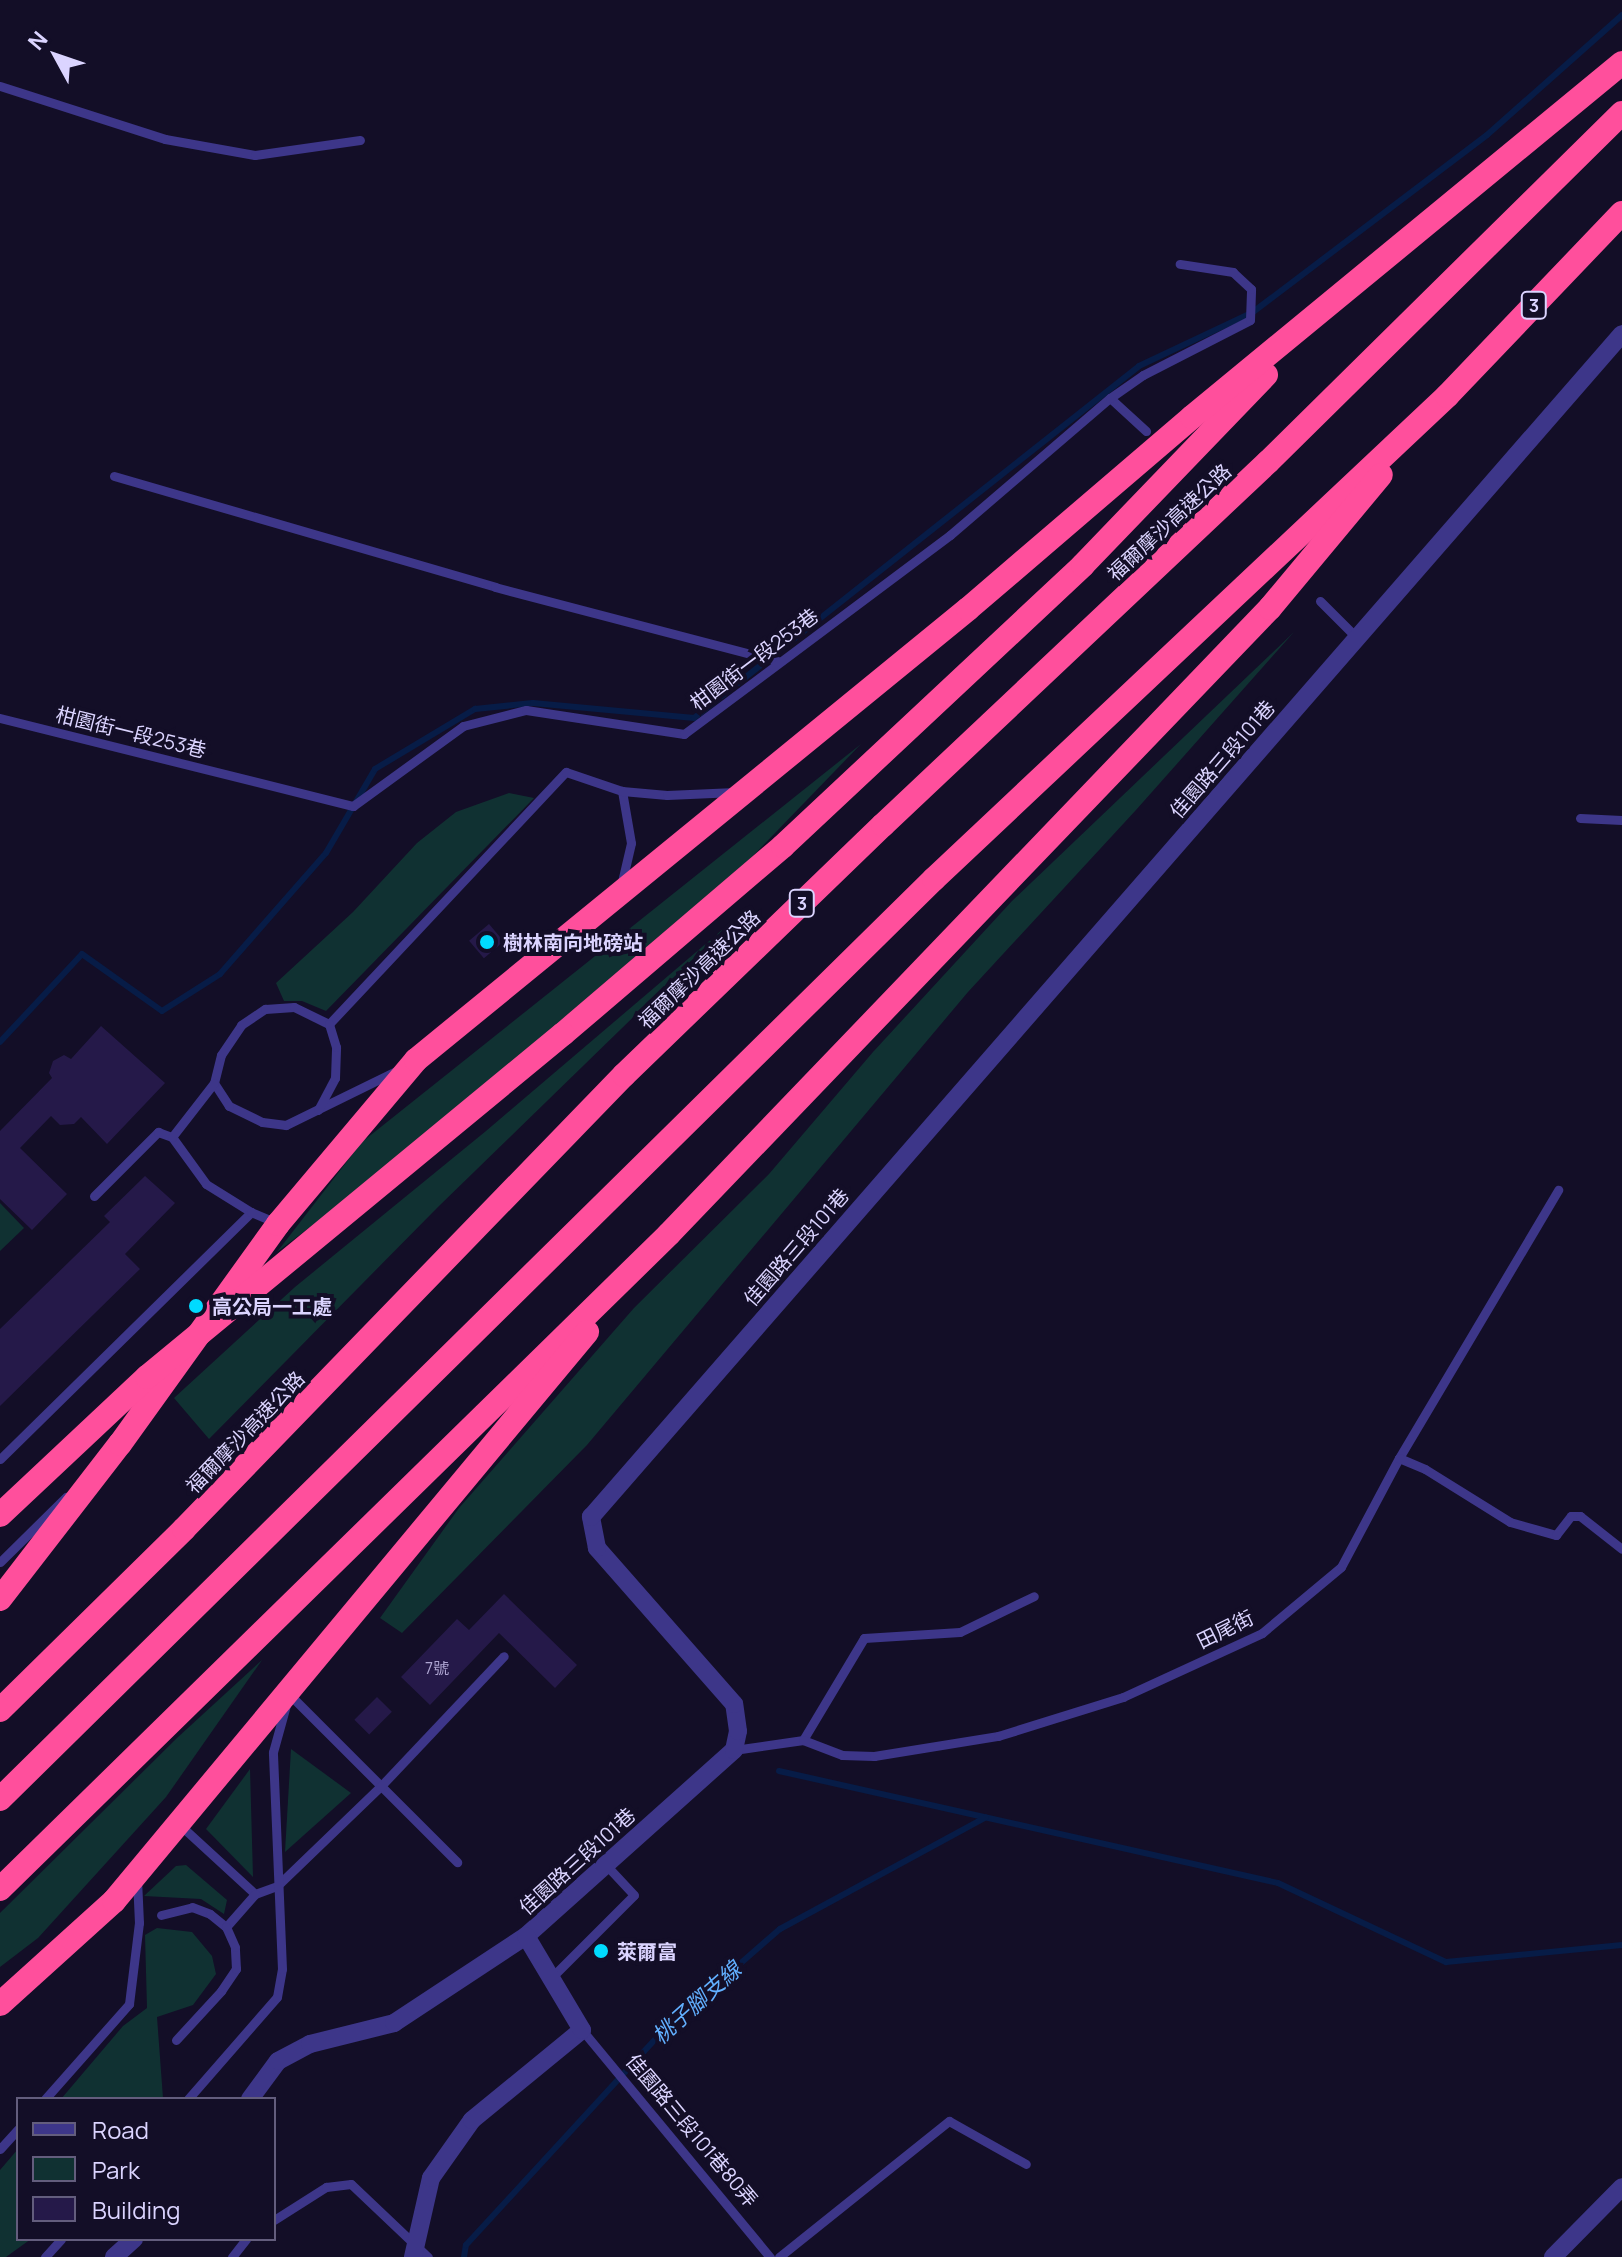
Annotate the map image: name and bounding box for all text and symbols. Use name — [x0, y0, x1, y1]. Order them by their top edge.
north arrow — [16, 16, 96, 96]
text: N — [21, 25, 54, 56]
road number: 3 — [1520, 291, 1548, 319]
street label: 福爾摩沙高速公路 — [1102, 459, 1236, 585]
street label: 柑園街一段253巷 — [685, 603, 823, 715]
street label: 佳園路三段101巷 — [1164, 695, 1280, 823]
street label: 柑園街一段253巷 — [53, 702, 209, 762]
road number: 3 — [788, 889, 816, 917]
street label: 福爾摩沙高速公路 — [633, 905, 765, 1033]
place label: 樹林南向地磅站 — [503, 930, 643, 954]
marker: 樹林南向地磅站 — [478, 933, 496, 951]
street label: 佳園路三段101巷 — [738, 1183, 854, 1311]
place label: 高公局一工處 — [212, 1294, 332, 1318]
marker: 高公局一工處 — [187, 1297, 205, 1315]
street label: 福爾摩沙高速公路 — [181, 1366, 309, 1498]
street label: 田尾街 — [1193, 1605, 1257, 1653]
house number: 7號 — [425, 1658, 449, 1678]
street label: 佳園路三段101巷 — [514, 1803, 640, 1919]
place label: 萊爾富 — [617, 1939, 677, 1963]
marker: 萊爾富 — [592, 1942, 610, 1960]
water label: 桃子腳支線 — [647, 1956, 747, 2050]
street label: 佳園路三段101巷80弄 — [621, 2049, 763, 2211]
legend — [16, 2097, 276, 2241]
text: Road — [92, 2113, 149, 2146]
text: Park — [92, 2153, 140, 2186]
text: Building — [92, 2193, 180, 2226]

